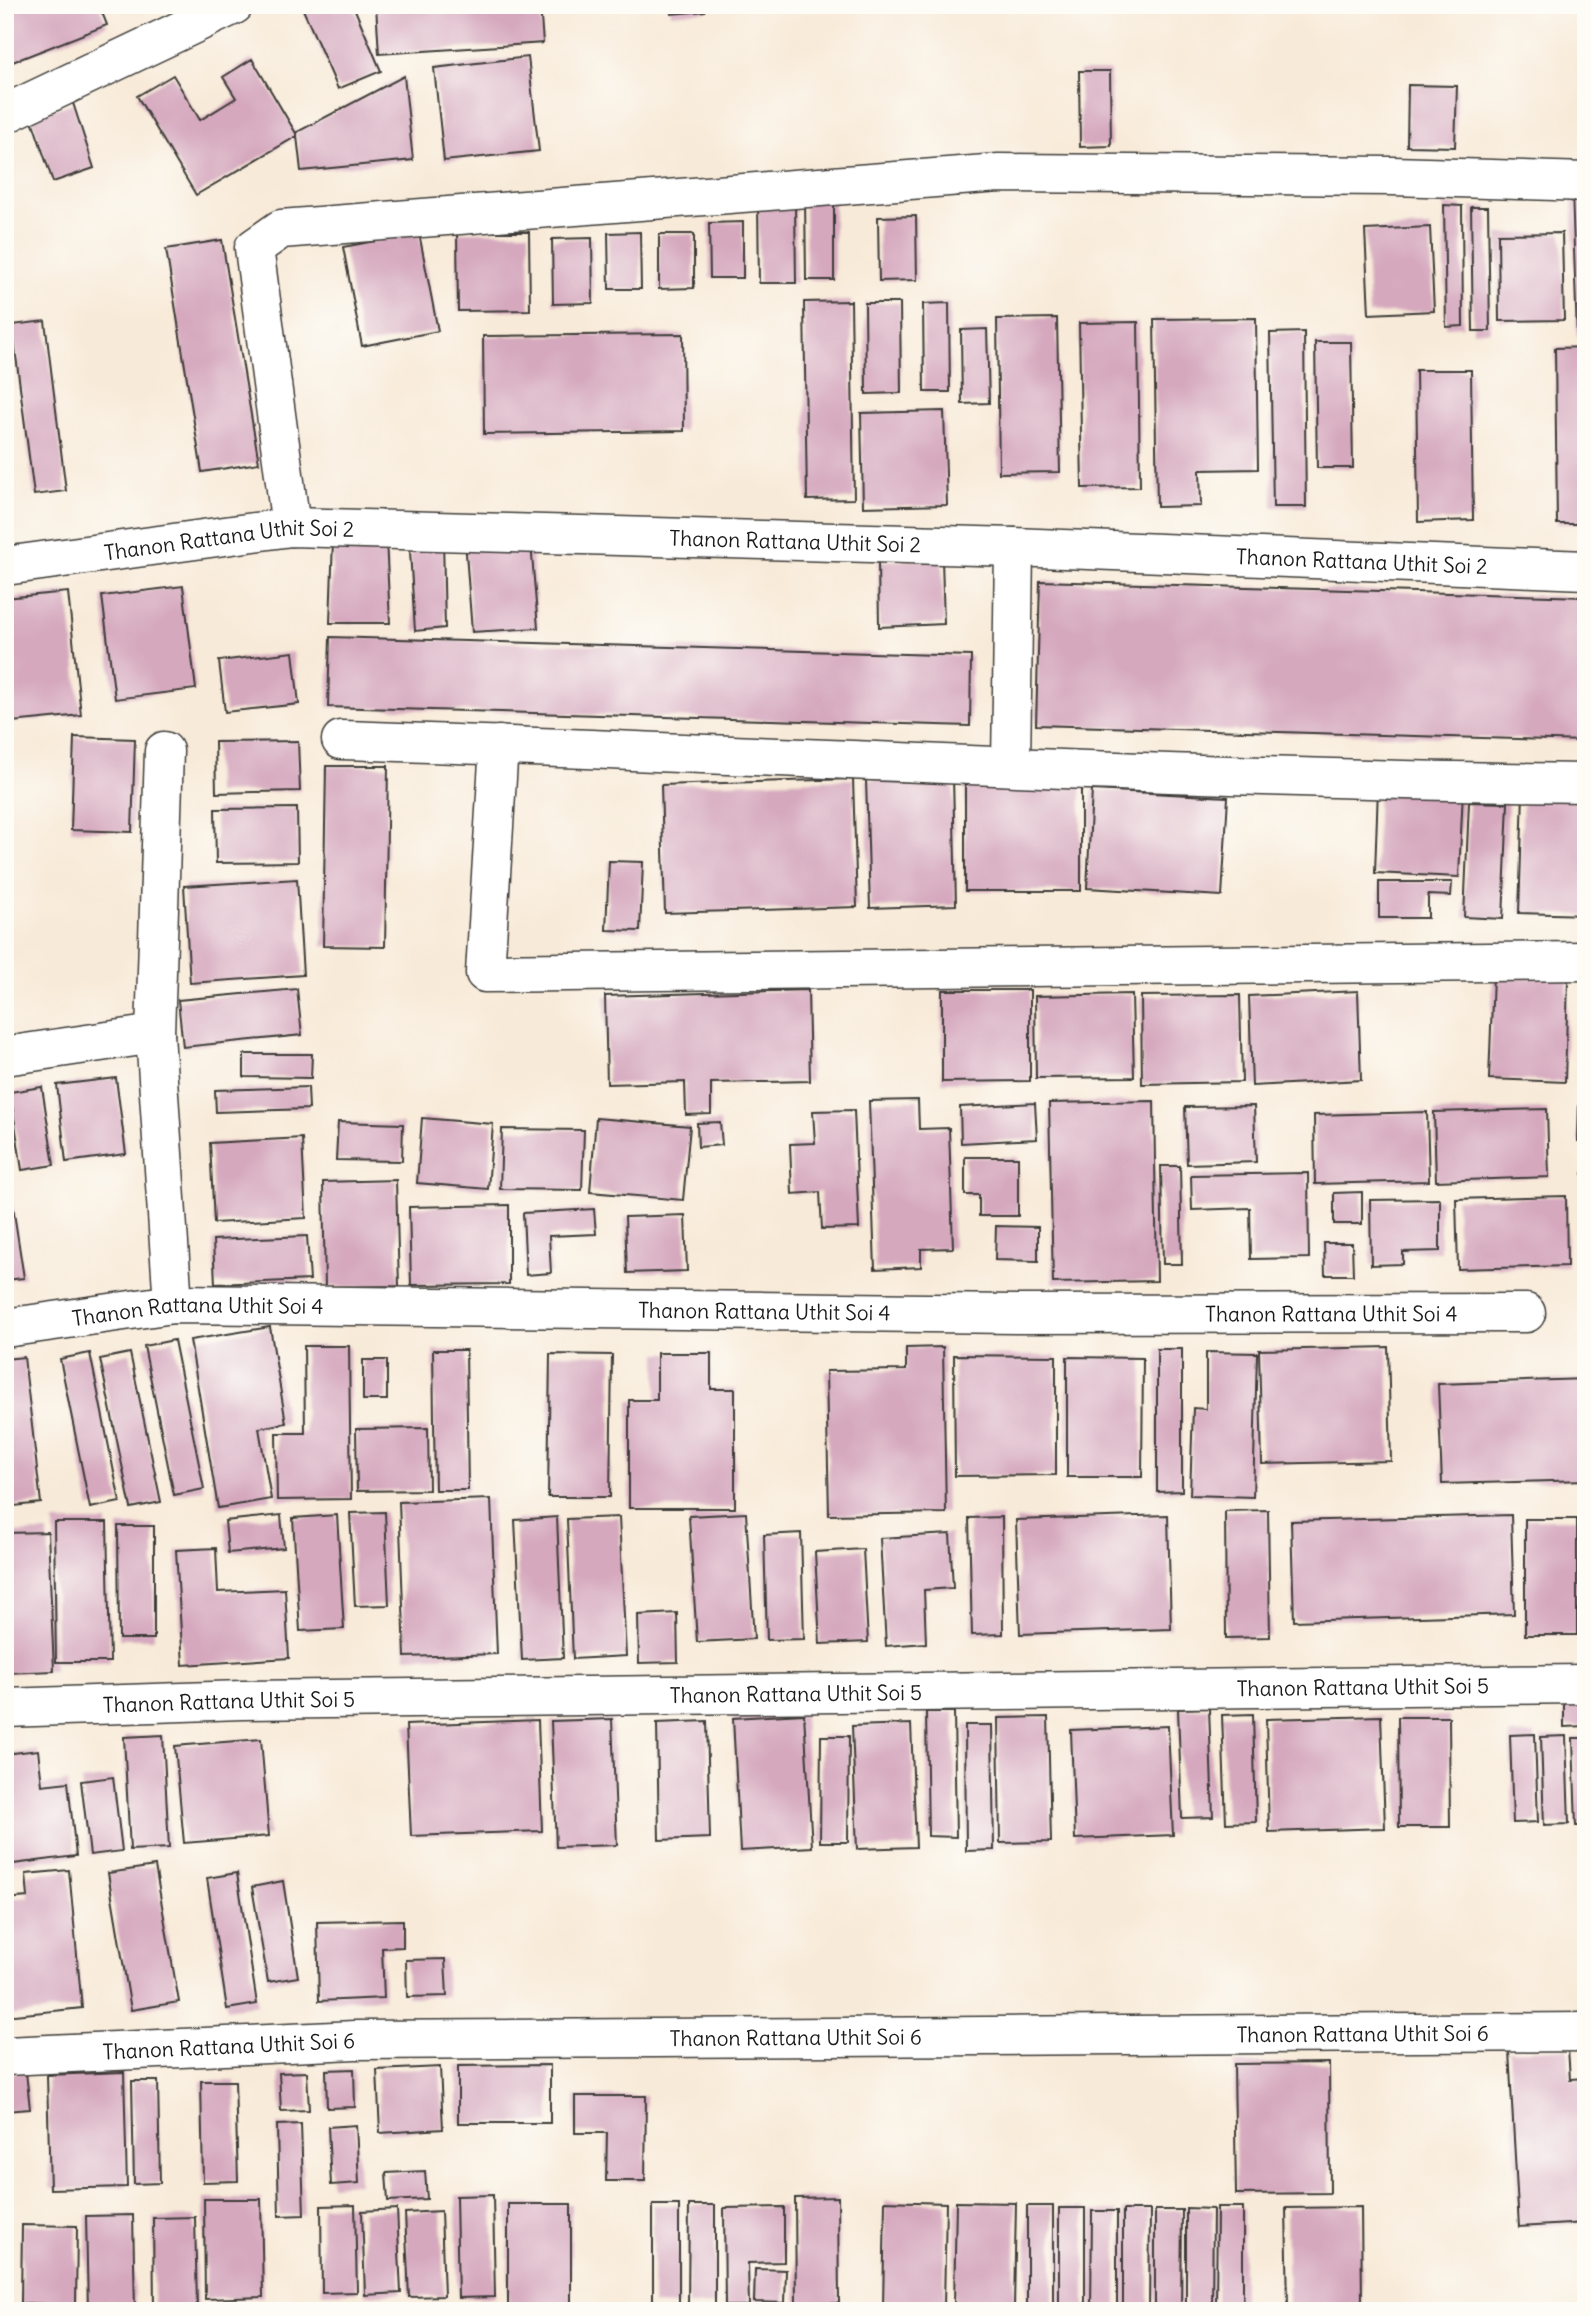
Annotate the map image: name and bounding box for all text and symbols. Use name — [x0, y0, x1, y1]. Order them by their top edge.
street label: Thanon Rattana Uthit Soi 2 — [102, 513, 355, 566]
street label: Thanon Rattana Uthit Soi 2 — [669, 524, 921, 558]
street label: Thanon Rattana Uthit Soi 2 — [1235, 542, 1488, 580]
street label: Thanon Rattana Uthit Soi 4 — [70, 1290, 324, 1332]
street label: Thanon Rattana Uthit Soi 4 — [638, 1296, 891, 1326]
street label: Thanon Rattana Uthit Soi 4 — [1205, 1300, 1458, 1327]
street label: Thanon Rattana Uthit Soi 5 — [1236, 1672, 1489, 1702]
street label: Thanon Rattana Uthit Soi 5 — [669, 1678, 922, 1708]
street label: Thanon Rattana Uthit Soi 5 — [102, 1685, 355, 1718]
street label: Thanon Rattana Uthit Soi 6 — [1236, 2019, 1489, 2048]
street label: Thanon Rattana Uthit Soi 6 — [669, 2023, 922, 2051]
street label: Thanon Rattana Uthit Soi 6 — [102, 2027, 356, 2065]

